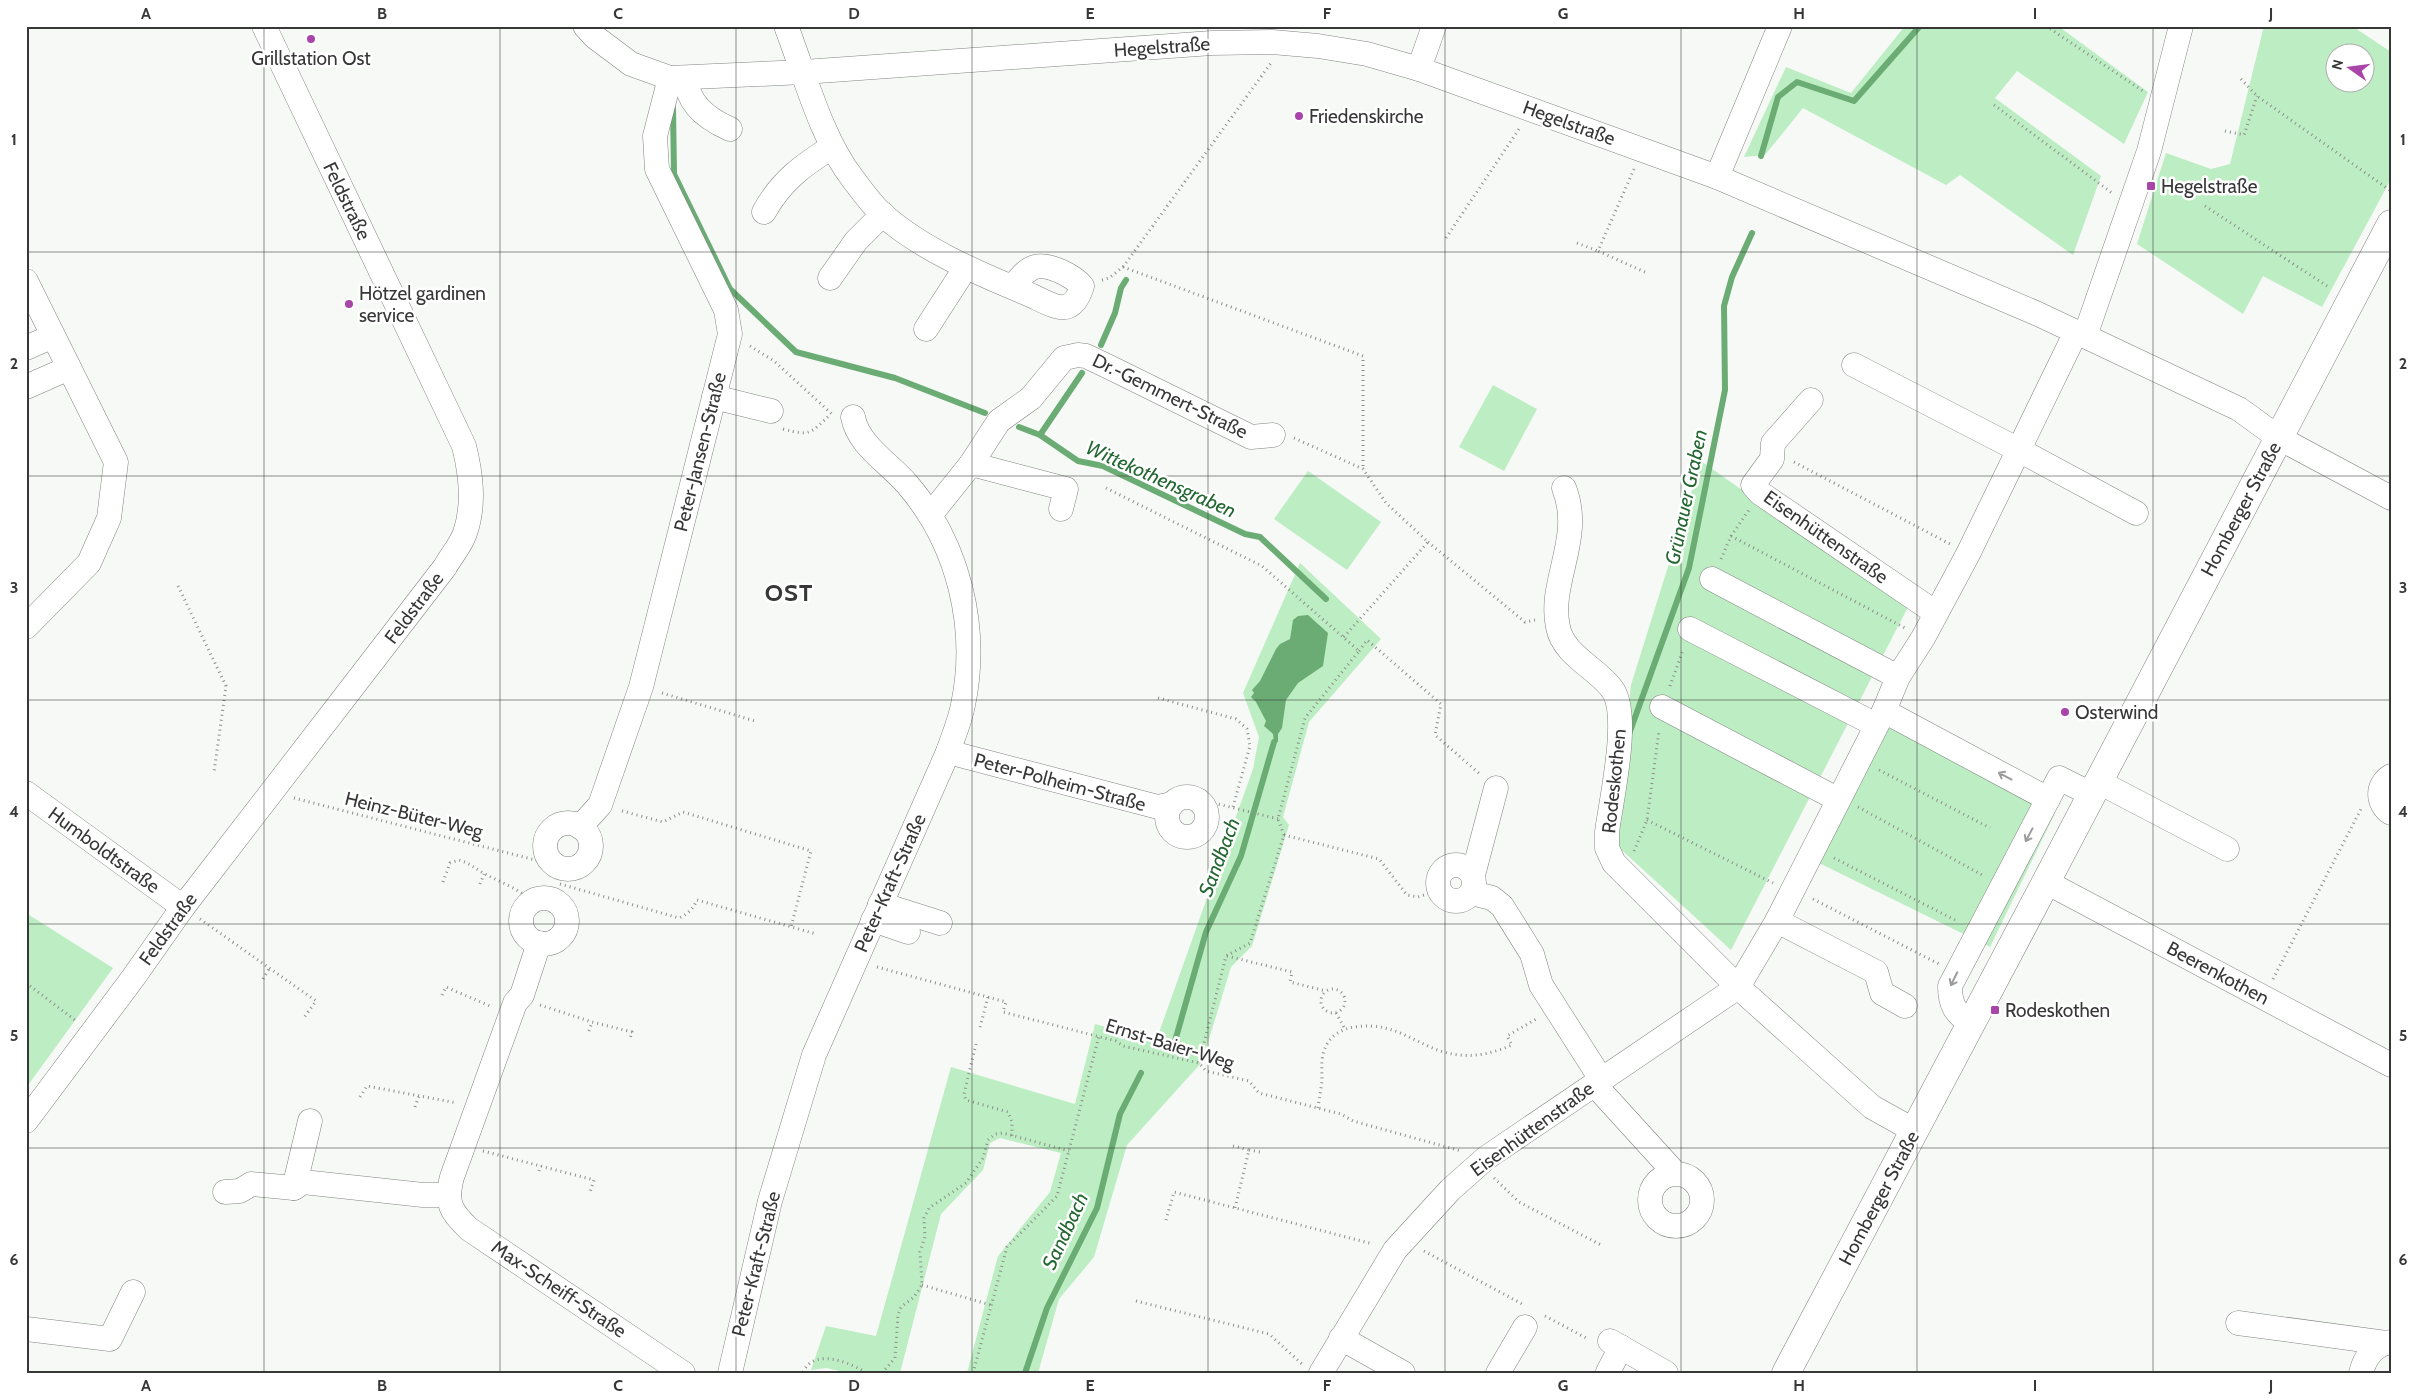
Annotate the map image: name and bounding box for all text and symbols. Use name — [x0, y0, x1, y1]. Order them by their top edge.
text: A — [141, 4, 151, 23]
text: B — [377, 4, 387, 23]
text: C — [613, 4, 623, 23]
text: D — [848, 4, 860, 23]
text: E — [1085, 4, 1095, 23]
text: F — [1323, 4, 1332, 23]
text: G — [1558, 4, 1568, 23]
text: H — [1793, 4, 1805, 23]
text: I — [2033, 4, 2037, 23]
text: J — [2268, 4, 2273, 23]
street label: Hegelstraße — [1113, 32, 1211, 62]
marker: Grillstation Ost — [305, 33, 317, 45]
north arrow — [2324, 42, 2374, 92]
place label: Grillstation Ost — [251, 47, 371, 70]
text: N — [2327, 58, 2347, 72]
street label: Hegelstraße — [1520, 96, 1618, 150]
place label: Friedenskirche — [1309, 105, 1424, 128]
marker: Friedenskirche — [1293, 110, 1305, 122]
text: 1 — [11, 130, 17, 149]
text: 1 — [2400, 130, 2406, 149]
street label: Feldstraße — [318, 158, 376, 244]
place label: Hegelstraße — [2161, 175, 2258, 198]
marker: Hegelstraße — [2145, 180, 2157, 192]
place label: Hötzel gardinen service — [359, 282, 486, 327]
marker: Hötzel gardinen service — [343, 298, 355, 310]
street label: Dr.-Gemmert-Straße — [1089, 348, 1252, 444]
text: 2 — [10, 354, 18, 373]
text: 2 — [2399, 354, 2407, 373]
street label: Peter-Jansen-Straße — [669, 370, 731, 534]
water label: Grünauer Graben — [1660, 427, 1712, 567]
water label: Wittekothensgraben — [1082, 435, 1240, 523]
street label: Homberger Straße — [2196, 438, 2286, 580]
street label: Eisenhüttenstraße — [1759, 486, 1893, 589]
street label: Feldstraße — [380, 567, 449, 648]
text: 3 — [10, 578, 18, 597]
district label: OST — [765, 578, 813, 607]
text: 3 — [2399, 578, 2407, 597]
place label: Osterwind — [2075, 701, 2158, 724]
marker: Osterwind — [2059, 706, 2071, 718]
street label: Rodeskothen — [1597, 728, 1631, 834]
street label: Peter-Polheim-Straße — [972, 748, 1149, 816]
one-way arrow — [1998, 771, 2013, 780]
street label: Heinz-Büter-Weg — [343, 787, 486, 843]
text: 4 — [9, 802, 19, 821]
street label: Humboldtstraße — [44, 802, 164, 898]
text: 4 — [2398, 802, 2408, 821]
street label: Peter-Kraft-Straße — [849, 810, 931, 956]
water label: Sandbach — [1193, 815, 1245, 899]
one-way arrow — [2024, 827, 2033, 842]
street label: Feldstraße — [134, 888, 202, 970]
street label: Beerenkothen — [2163, 936, 2273, 1010]
one-way arrow — [1949, 971, 1958, 986]
place label: Rodeskothen — [2005, 999, 2110, 1022]
marker: Rodeskothen — [1989, 1004, 2001, 1016]
street label: Ernst-Baier-Weg — [1103, 1013, 1238, 1075]
text: 5 — [10, 1026, 18, 1045]
text: 5 — [2399, 1026, 2407, 1045]
street label: Eisenhüttenstraße — [1466, 1077, 1598, 1181]
street label: Homberger Straße — [1834, 1127, 1924, 1269]
street label: Peter-Kraft-Straße — [727, 1189, 785, 1339]
water label: Sandbach — [1037, 1189, 1093, 1273]
street label: Max-Scheiff-Straße — [487, 1235, 631, 1343]
text: 6 — [10, 1250, 19, 1269]
text: 6 — [2399, 1250, 2408, 1269]
text: A — [141, 1376, 151, 1395]
text: B — [377, 1376, 387, 1395]
text: C — [613, 1376, 623, 1395]
text: D — [848, 1376, 860, 1395]
text: E — [1085, 1376, 1095, 1395]
text: F — [1323, 1376, 1332, 1395]
text: G — [1558, 1376, 1568, 1395]
text: H — [1793, 1376, 1805, 1395]
text: I — [2033, 1376, 2037, 1395]
text: J — [2268, 1376, 2273, 1395]

